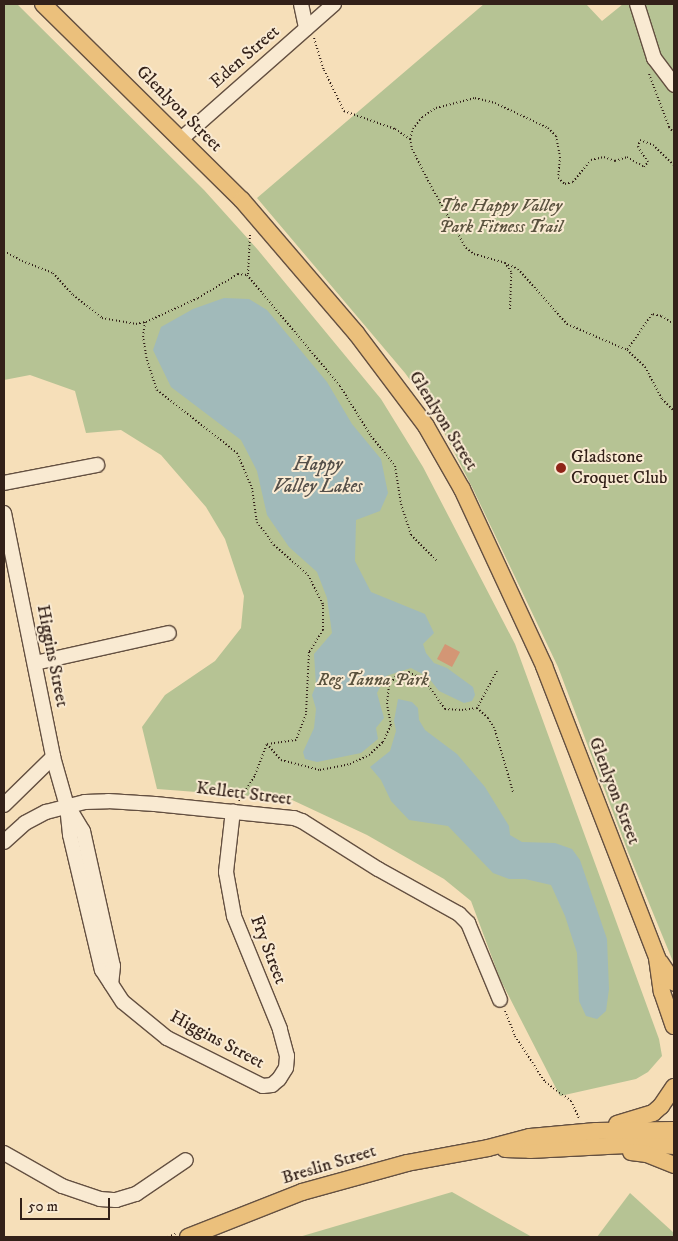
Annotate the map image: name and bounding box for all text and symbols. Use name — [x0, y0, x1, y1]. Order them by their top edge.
street label: Eden Street — [206, 21, 284, 93]
street label: Glenlyon Street — [131, 61, 227, 157]
park label: The Happy Valley Park Fitness Trail — [439, 196, 563, 238]
street label: Glenlyon Street — [404, 367, 482, 475]
place label: Gladstone Croquet Club — [571, 447, 667, 489]
water label: Happy Valley Lakes — [273, 454, 363, 498]
marker: Gladstone Croquet Club — [555, 462, 567, 474]
street label: Higgins Street — [31, 603, 73, 709]
park label: Reg Tanna Park — [317, 669, 429, 691]
street label: Glenlyon Street — [584, 734, 644, 848]
street label: Kellett Street — [195, 777, 293, 811]
street label: Fry Street — [245, 913, 291, 987]
street label: Higgins Street — [166, 1006, 268, 1074]
street label: Breslin Street — [279, 1140, 379, 1190]
scale bar — [22, 1188, 112, 1220]
text: 50 m — [28, 1197, 58, 1216]

